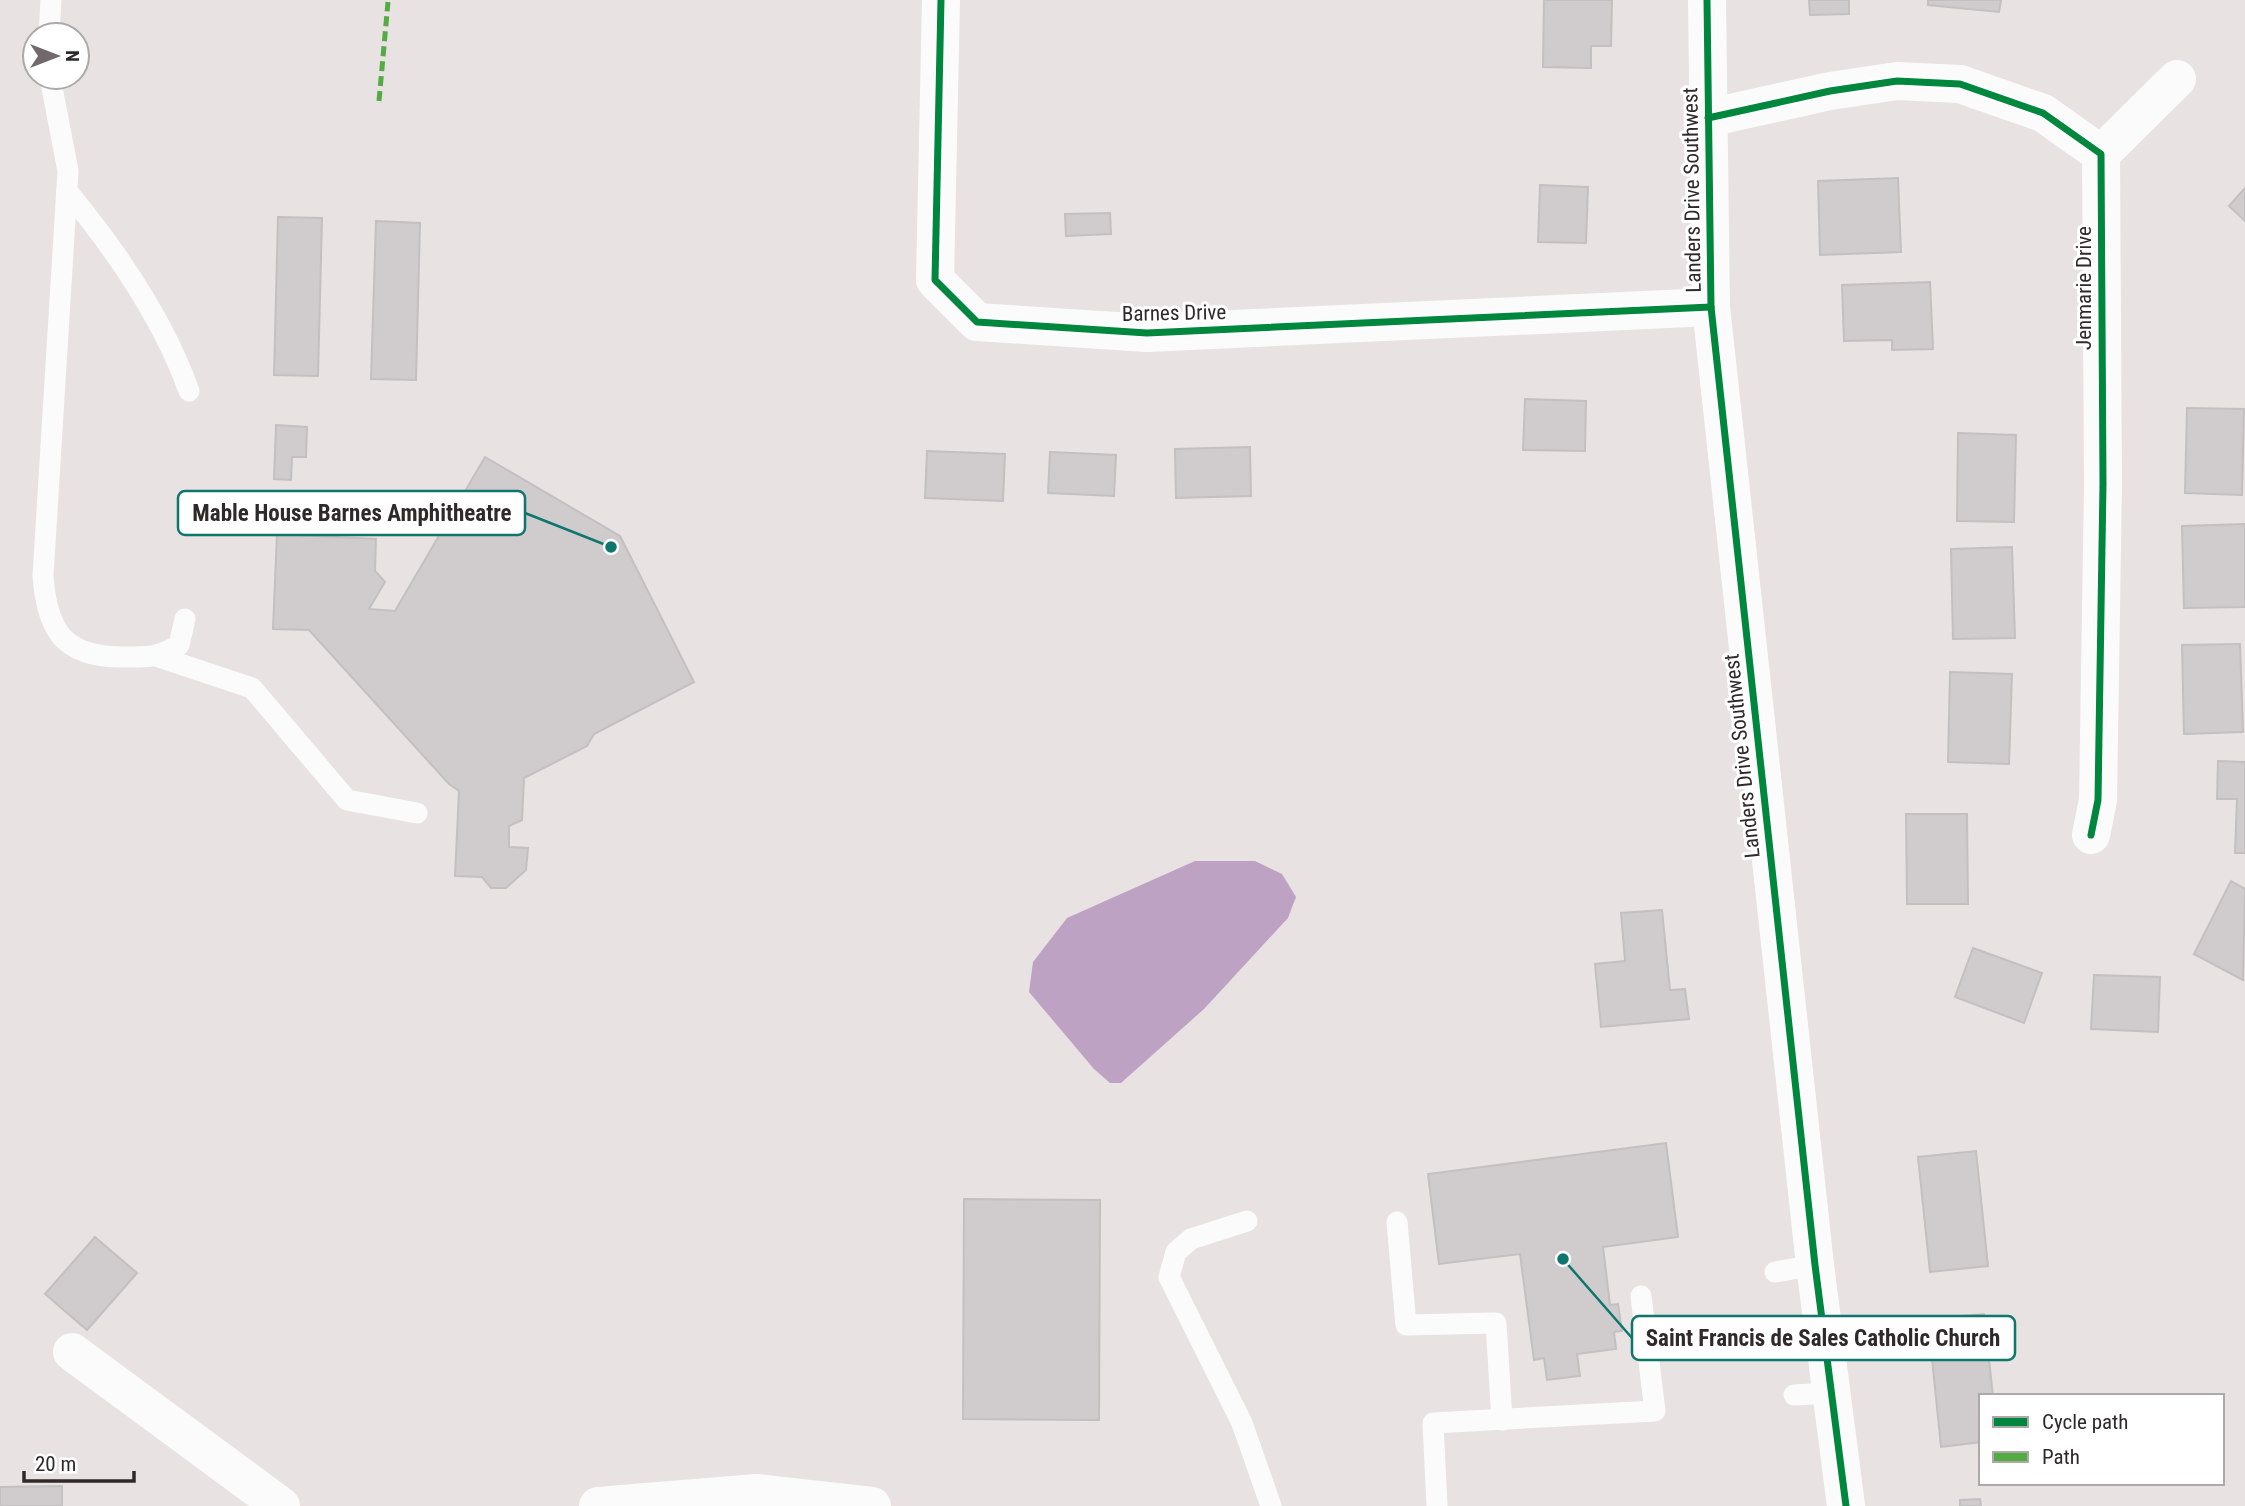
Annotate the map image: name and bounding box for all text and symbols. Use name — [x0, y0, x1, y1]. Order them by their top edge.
north arrow — [21, 21, 91, 91]
text: N — [61, 50, 84, 62]
street label: Landers Drive Southwest — [1678, 87, 1706, 293]
street label: Jenmarie Drive — [2072, 226, 2096, 350]
street label: Barnes Drive — [1122, 300, 1226, 326]
callout: Mable House Barnes Amphitheatre — [178, 491, 525, 535]
text: Mable House Barnes Amphitheatre — [192, 500, 512, 527]
street label: Landers Drive Southwest — [1719, 653, 1765, 859]
callout: Saint Francis de Sales Catholic Church — [1632, 1316, 2015, 1360]
text: Saint Francis de Sales Catholic Church — [1646, 1325, 2000, 1352]
legend — [1979, 1394, 2224, 1485]
text: Cycle path — [2042, 1410, 2128, 1434]
scale bar — [24, 1440, 135, 1484]
text: Path — [2042, 1445, 2080, 1469]
text: 20 m — [35, 1452, 76, 1476]

